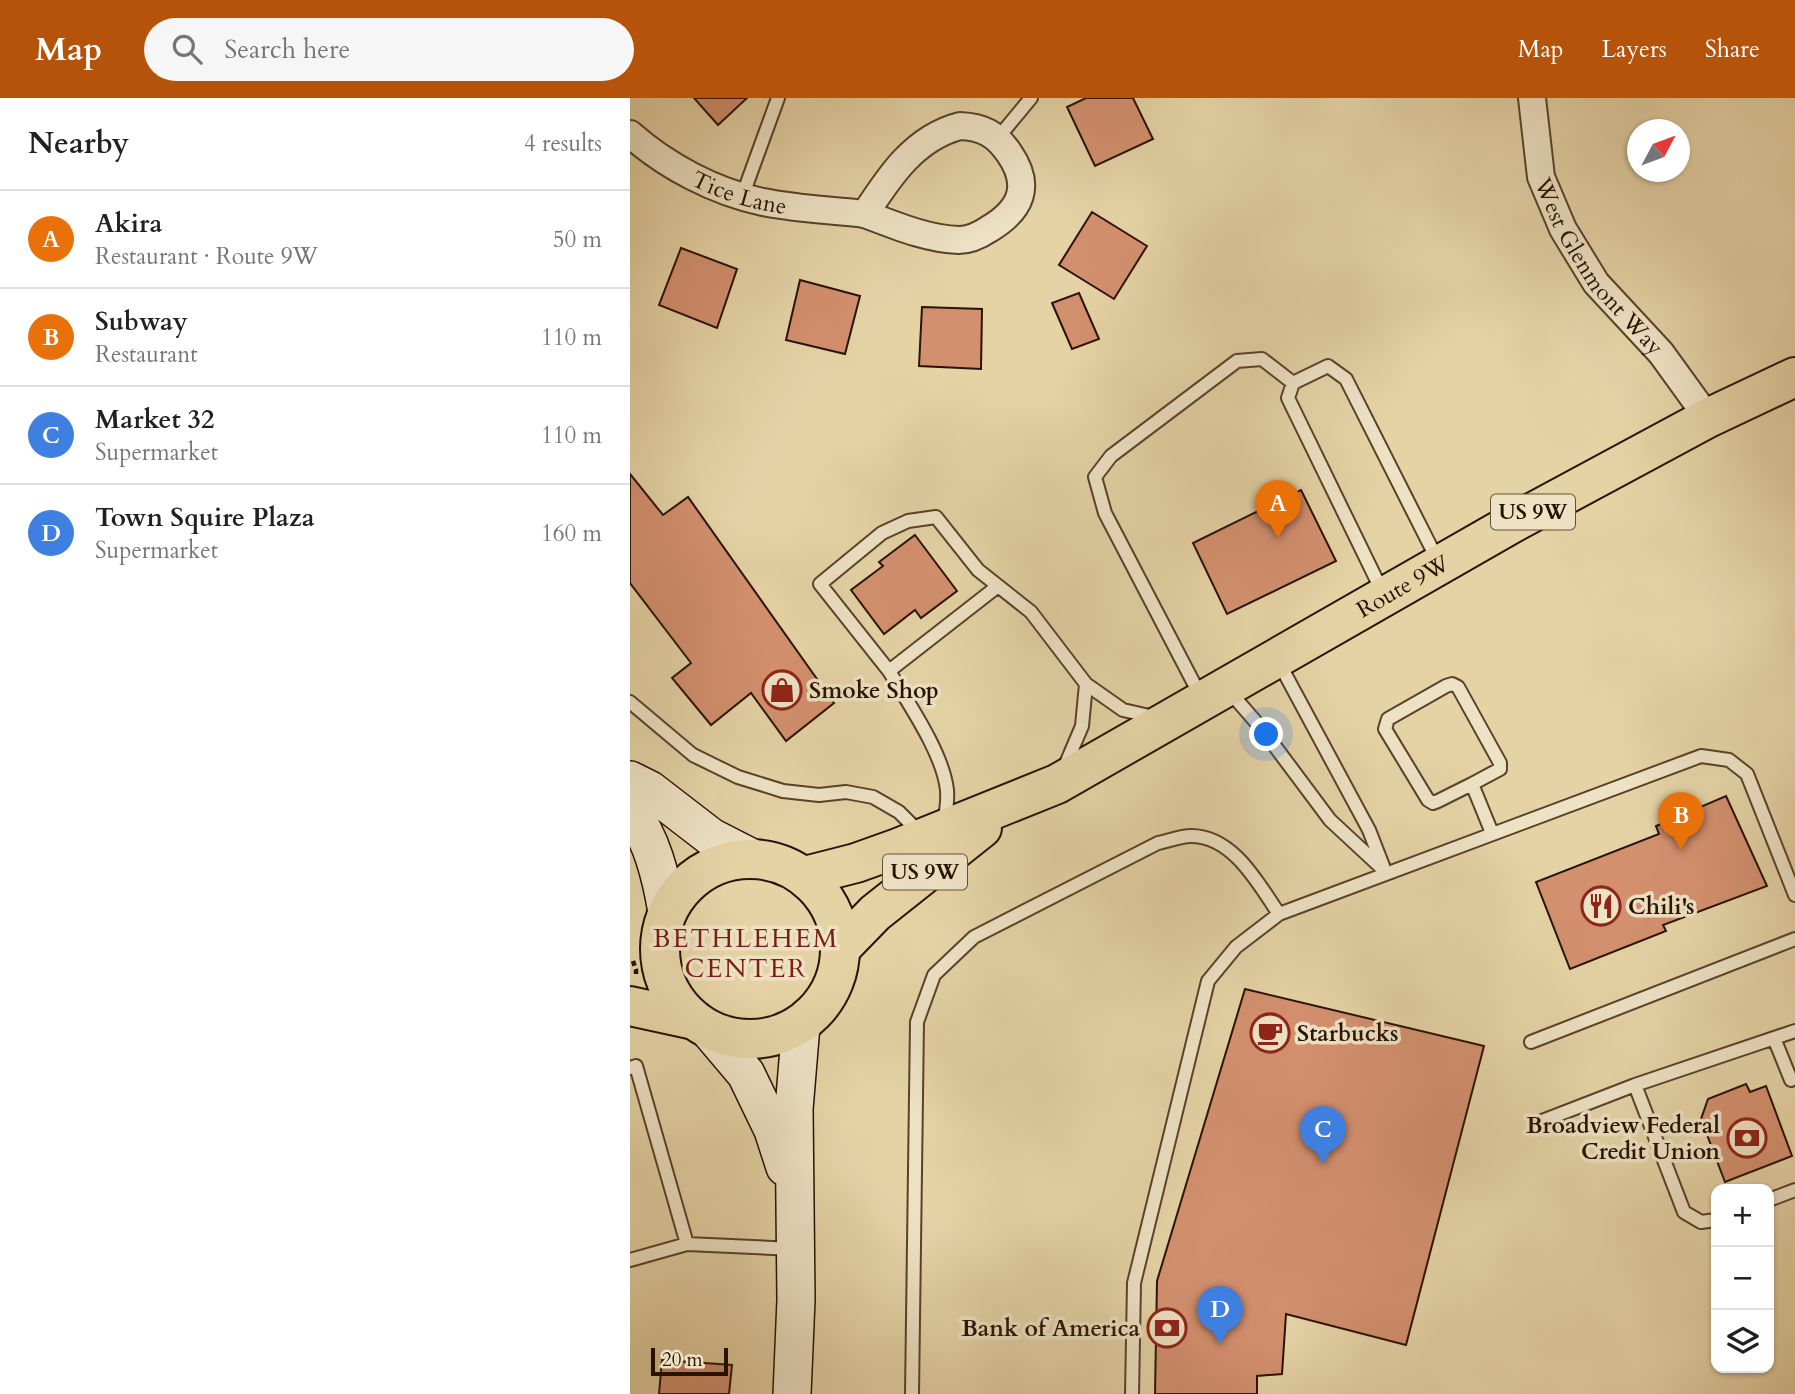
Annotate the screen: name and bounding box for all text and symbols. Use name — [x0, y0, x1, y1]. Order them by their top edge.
search box — [144, 18, 634, 81]
text: Map — [35, 27, 102, 72]
icon: search — [168, 30, 206, 68]
text: Search here — [224, 32, 350, 67]
text: Map — [1518, 33, 1564, 66]
text: Layers — [1602, 33, 1667, 66]
text: Share — [1705, 33, 1760, 66]
north arrow — [1627, 119, 1690, 182]
text: Nearby — [28, 123, 129, 164]
text: 4 results — [524, 128, 602, 159]
street label: Tice Lane — [687, 164, 789, 222]
street label: West Glenmont Way — [1527, 172, 1670, 362]
text: Akira — [95, 206, 162, 241]
text: A — [42, 224, 60, 255]
text: 50 m — [553, 224, 602, 255]
text: Restaurant · Route 9W — [95, 241, 318, 272]
text: Subway — [95, 304, 188, 339]
text: B — [43, 322, 59, 353]
text: 110 m — [541, 322, 602, 353]
text: Restaurant — [95, 339, 198, 370]
text: Market 32 — [95, 402, 214, 437]
text: C — [42, 420, 60, 451]
text: 110 m — [541, 420, 602, 451]
text: Supermarket — [95, 437, 218, 468]
pin: A — [1255, 480, 1301, 538]
road number: US 9W — [1491, 494, 1575, 530]
text: Town Squire Plaza — [95, 500, 315, 535]
text: D — [41, 518, 61, 549]
text: 160 m — [541, 518, 602, 549]
text: Supermarket — [95, 535, 218, 566]
street label: Route 9W — [1351, 547, 1455, 625]
shop icon: Smoke Shop — [761, 669, 803, 711]
place label: Smoke Shop — [809, 675, 939, 706]
your location — [1249, 717, 1283, 751]
pin: B — [1658, 792, 1704, 850]
road number: US 9W — [883, 854, 967, 890]
restaurant icon: Chili's — [1580, 885, 1622, 927]
place label: Chili's — [1628, 891, 1694, 922]
district label: BETHLEHEM CENTER — [653, 921, 839, 986]
cafe icon: Starbucks — [1249, 1012, 1291, 1054]
place label: Starbucks — [1297, 1018, 1399, 1049]
pin: C — [1300, 1106, 1346, 1164]
place label: Broadview Federal Credit Union — [1526, 1110, 1720, 1167]
bank icon: Broadview Federal Credit Union — [1726, 1117, 1768, 1159]
map controls — [1711, 1184, 1774, 1373]
button: + — [1711, 1184, 1774, 1247]
button: − — [1711, 1247, 1774, 1310]
pin: D — [1197, 1286, 1243, 1344]
bank icon: Bank of America — [1146, 1307, 1188, 1349]
button: layers — [1711, 1310, 1774, 1373]
place label: Bank of America — [961, 1313, 1141, 1344]
scale bar — [651, 1345, 728, 1377]
text: 20 m — [662, 1347, 703, 1373]

